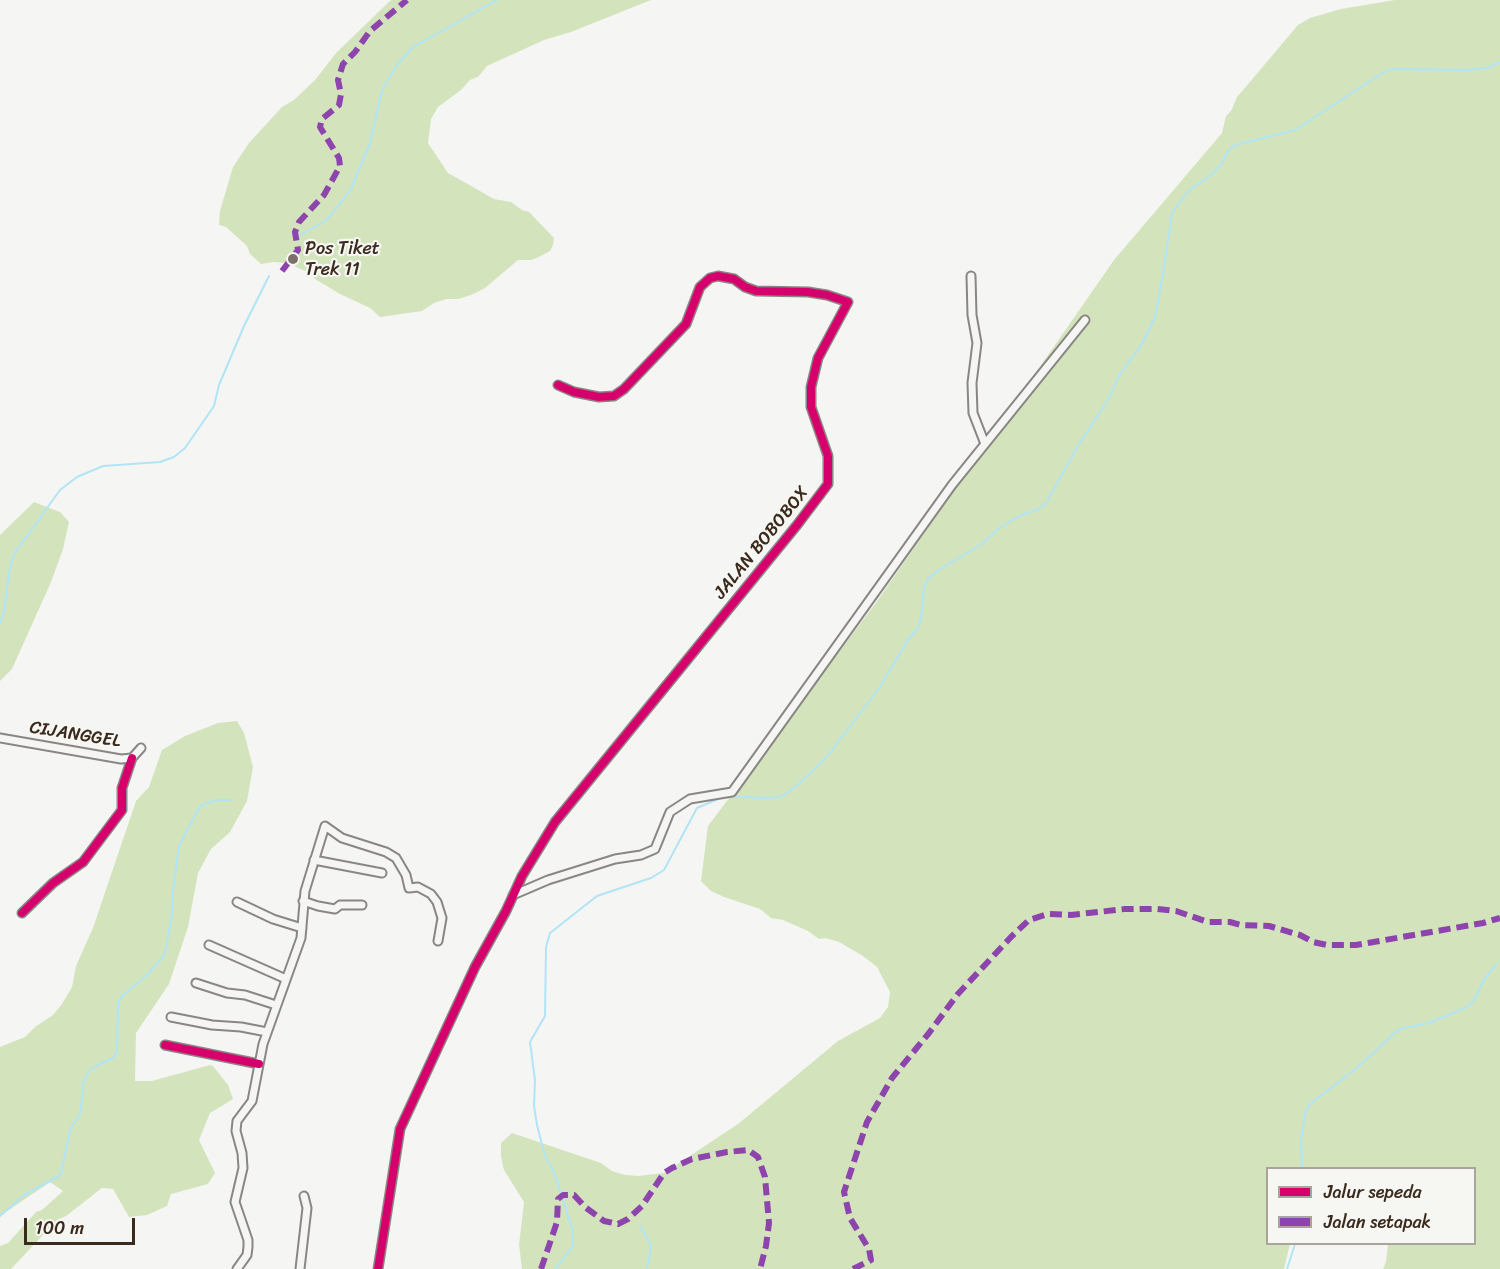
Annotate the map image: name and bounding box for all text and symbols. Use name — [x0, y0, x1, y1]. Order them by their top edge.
place label: Pos Tiket Trek 11 — [305, 238, 380, 280]
marker: Pos Tiket Trek 11 — [286, 252, 300, 266]
street label: JALAN BOBOBOX — [710, 482, 814, 604]
street label: CIJANGGEL — [28, 717, 122, 753]
legend — [1266, 1167, 1476, 1245]
text: Jalur sepeda — [1324, 1176, 1422, 1208]
scale bar — [27, 1206, 138, 1244]
text: Jalan setapak — [1324, 1206, 1431, 1238]
text: 100 m — [35, 1212, 84, 1244]

